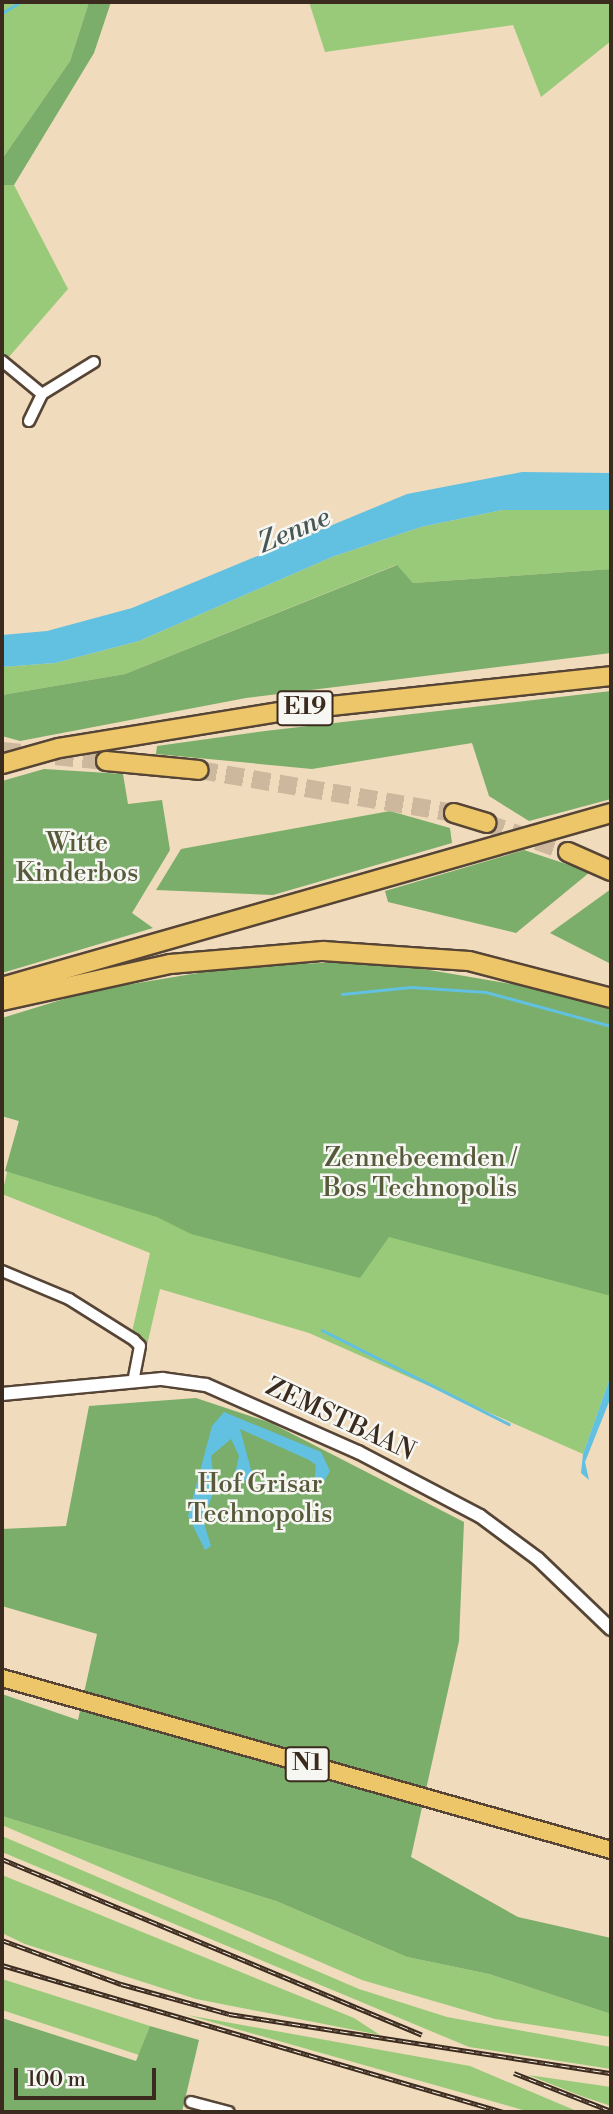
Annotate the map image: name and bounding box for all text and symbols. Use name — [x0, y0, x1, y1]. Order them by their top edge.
water label: Zenne — [253, 501, 335, 561]
road number: E19 — [275, 688, 335, 728]
park label: Witte Kinderbos — [16, 828, 138, 890]
park label: Zennebeemden / Bos Technopolis — [323, 1143, 517, 1204]
street label: ZEMSTBAAN — [260, 1372, 420, 1468]
park label: Hof Grisar Technopolis — [188, 1469, 332, 1530]
road number: N1 — [284, 1744, 330, 1784]
scale bar — [18, 2054, 159, 2098]
text: 100 m — [27, 2067, 86, 2093]

